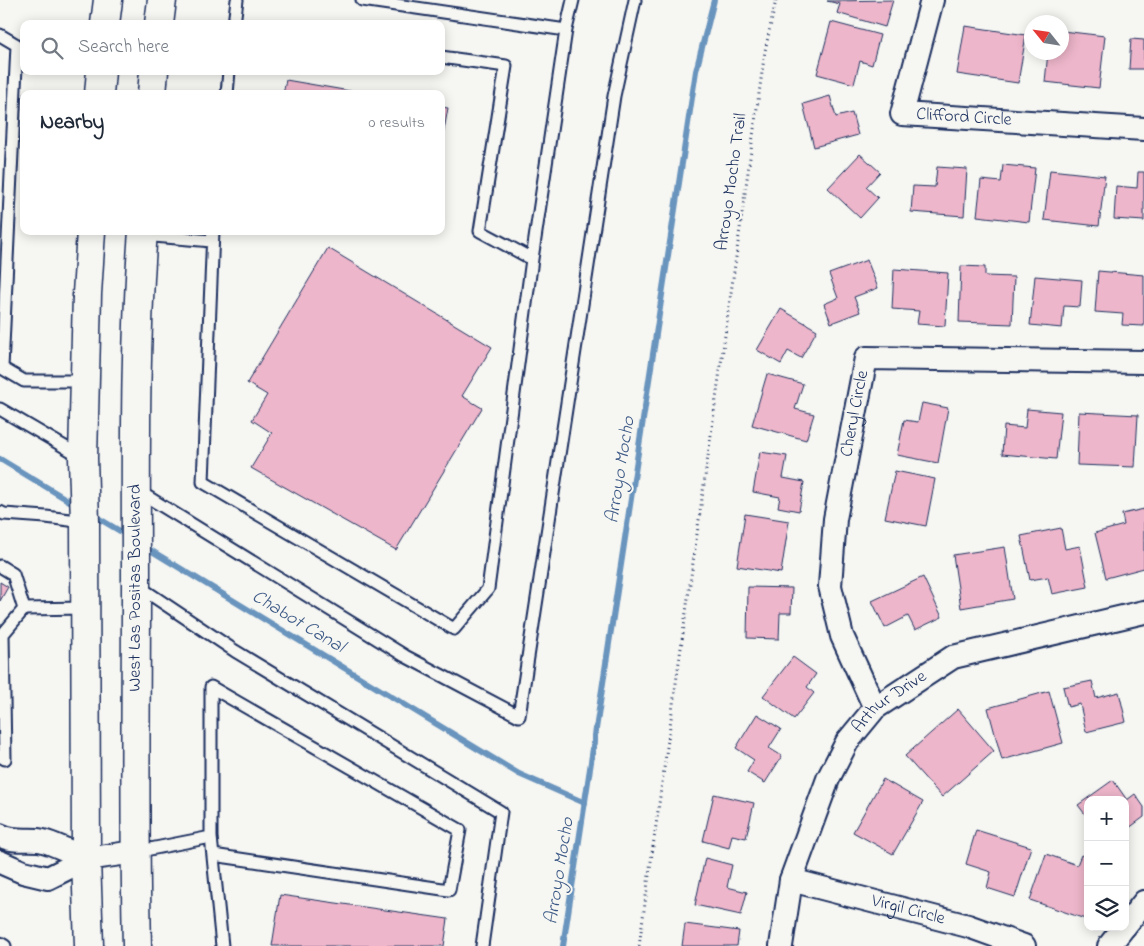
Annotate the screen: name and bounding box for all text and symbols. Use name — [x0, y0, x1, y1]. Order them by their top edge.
north arrow — [1024, 15, 1069, 60]
search box — [20, 20, 445, 75]
icon: search — [38, 34, 66, 62]
text: Search here — [78, 34, 169, 61]
street label: Clifford Circle — [916, 102, 1013, 134]
text: Nearby — [40, 108, 104, 138]
text: 0 results — [369, 111, 425, 135]
street label: Arroyo Mocho Trail — [709, 112, 755, 252]
street label: Cheryl Circle — [834, 367, 876, 459]
water label: Arroyo Mocho — [599, 414, 643, 525]
street label: West Las Positas Boulevard — [123, 484, 149, 692]
water label: Chabot Canal — [246, 584, 352, 662]
street label: Arthur Drive — [846, 664, 933, 739]
map controls — [1084, 796, 1129, 931]
button: + — [1084, 796, 1129, 841]
water label: Arroyo Mocho — [538, 815, 582, 926]
button: − — [1084, 841, 1129, 886]
button: layers — [1084, 886, 1129, 931]
street label: Virgil Circle — [868, 888, 949, 933]

